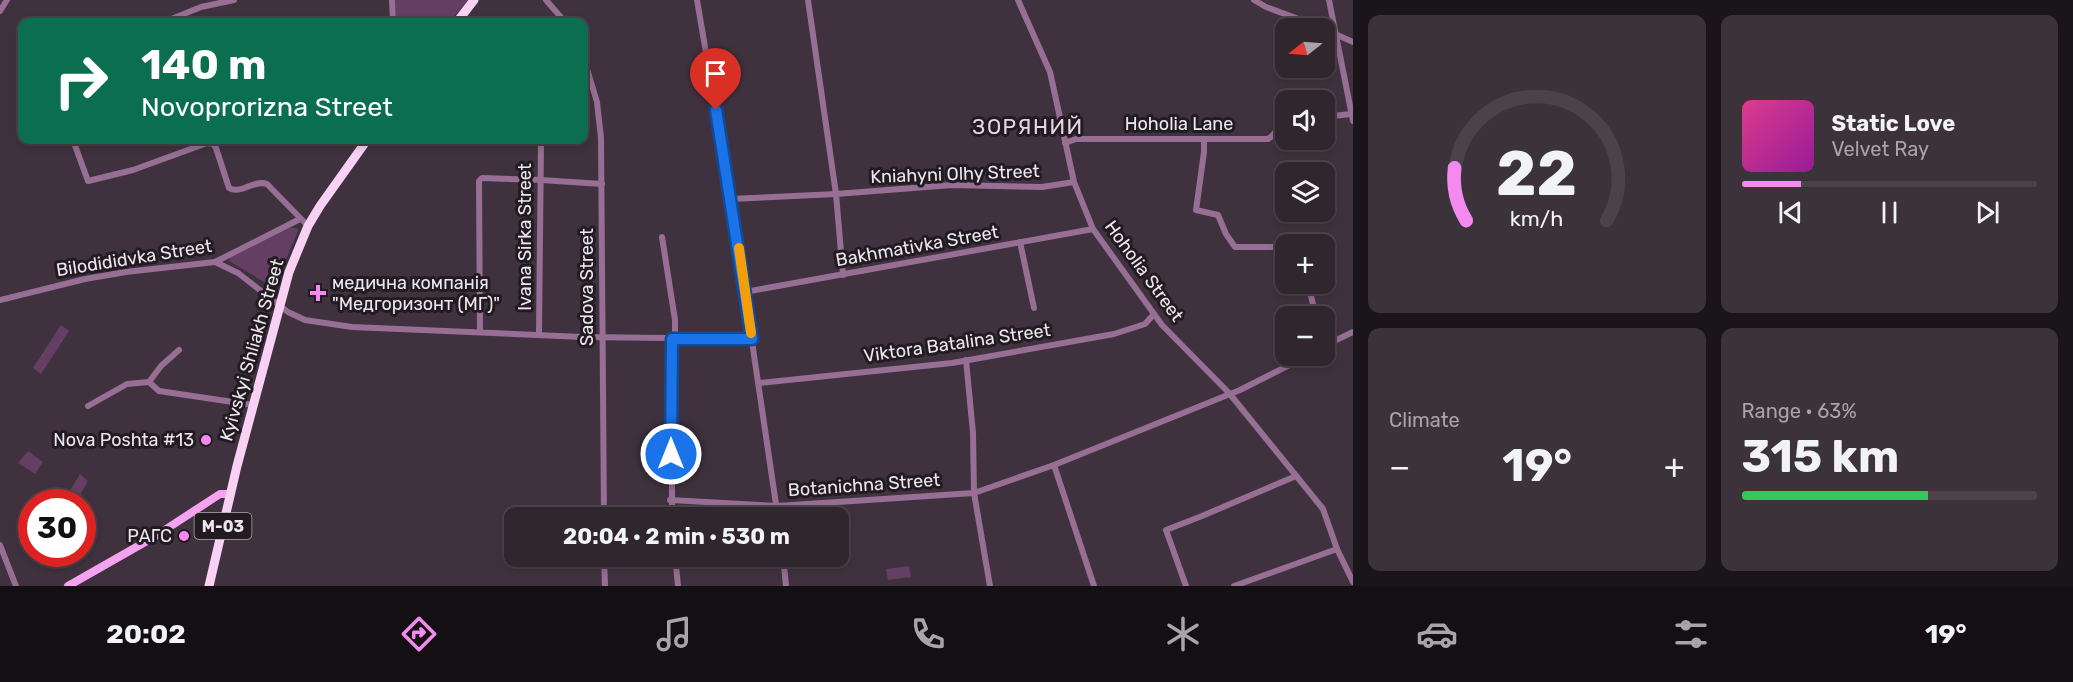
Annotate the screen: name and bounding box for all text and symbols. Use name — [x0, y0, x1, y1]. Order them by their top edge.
north arrow — [1275, 18, 1335, 78]
map controls — [1275, 18, 1335, 366]
text: 140 m — [141, 40, 267, 90]
icon: right — [42, 42, 120, 120]
pin — [690, 48, 741, 110]
icon: arrive — [699, 57, 732, 90]
button: sound — [1275, 90, 1335, 150]
text: Novoprorizna Street — [141, 91, 393, 123]
text: Static Love — [1832, 110, 1955, 137]
street label: Hoholia Lane — [1125, 113, 1233, 135]
district label: ЗОРЯНИЙ — [972, 114, 1084, 139]
text: 22 — [1496, 137, 1577, 211]
text: Velvet Ray — [1832, 137, 1929, 161]
street label: Kniahyni Olhy Street — [870, 160, 1040, 188]
button: layers — [1275, 162, 1335, 222]
street label: Ivana Sirka Street — [514, 163, 536, 311]
icon: previous — [1774, 196, 1807, 229]
icon: pause — [1873, 196, 1906, 229]
icon: next — [1971, 196, 2004, 229]
text: km/h — [1510, 207, 1564, 232]
street label: Hoholia Street — [1100, 216, 1188, 326]
street label: Bakhmativka Street — [834, 221, 1000, 271]
street label: Sadova Street — [576, 228, 598, 346]
button: + — [1275, 234, 1335, 294]
street label: Bilodididvka Street — [55, 235, 213, 281]
street label: Kyivskyi Shliakh Street — [215, 256, 289, 444]
place label: медична компанія "Медгоризонт (МГ)" — [332, 272, 500, 315]
marker: медична компанія "Медгоризонт (МГ)" — [309, 284, 327, 302]
button: − — [1275, 306, 1335, 366]
street label: Viktora Batalina Street — [862, 319, 1052, 367]
text: Range · 63% — [1742, 399, 1857, 423]
text: Climate — [1389, 408, 1460, 432]
position arrow — [639, 422, 703, 486]
place label: Nova Poshta #13 — [53, 429, 194, 451]
text: 315 km — [1742, 430, 1899, 483]
marker: Nova Poshta #13 — [199, 433, 213, 447]
text: 19° — [1502, 439, 1572, 492]
text: − — [1389, 447, 1410, 486]
text: + — [1664, 447, 1684, 486]
street label: Botanichna Street — [787, 469, 941, 501]
speed limit sign: 30 — [18, 489, 96, 567]
road number: М-03 — [194, 513, 252, 539]
text: 20:04 · 2 min · 530 m — [563, 523, 790, 550]
place label: РАГС — [127, 525, 172, 547]
marker: РАГС — [177, 529, 191, 543]
icon: directions — [398, 613, 440, 655]
icon: music — [653, 613, 695, 655]
icon: phone — [907, 613, 949, 655]
icon: climate — [1162, 613, 1204, 655]
icon: car — [1416, 613, 1458, 655]
icon: filters — [1670, 613, 1712, 655]
text: 20:02 — [106, 618, 186, 650]
text: 19° — [1925, 618, 1967, 650]

